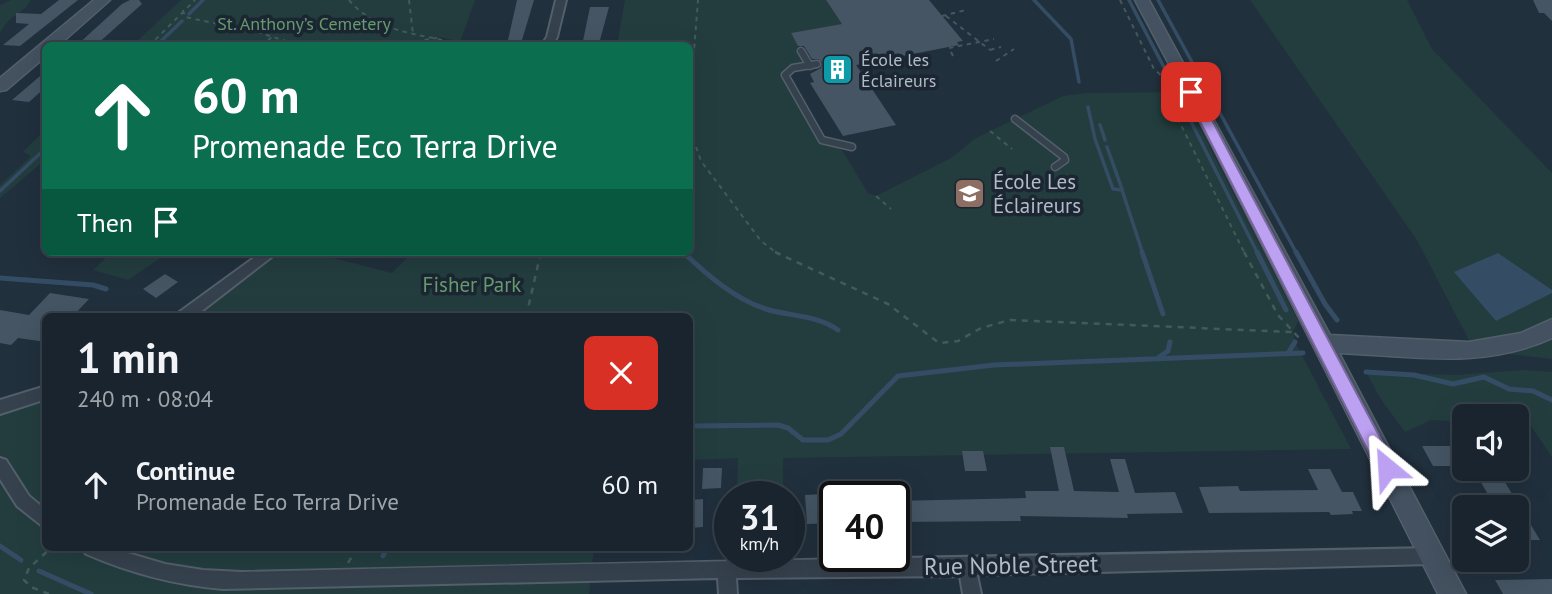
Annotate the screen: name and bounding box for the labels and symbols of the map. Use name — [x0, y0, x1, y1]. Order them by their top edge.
park label: St. Anthony’s Cemetery — [217, 12, 391, 35]
place label: École les Éclaireurs — [861, 48, 936, 92]
building icon: École les Éclaireurs — [821, 52, 855, 86]
pin — [1161, 62, 1221, 122]
place label: École Les Éclaireurs — [993, 168, 1081, 219]
school or university icon: École Les Éclaireurs — [953, 176, 987, 210]
park label: Fisher Park — [423, 271, 521, 298]
position arrow — [1350, 431, 1424, 505]
speed limit sign: 40 — [819, 481, 910, 572]
street label: Rue Noble Street — [924, 548, 1098, 582]

